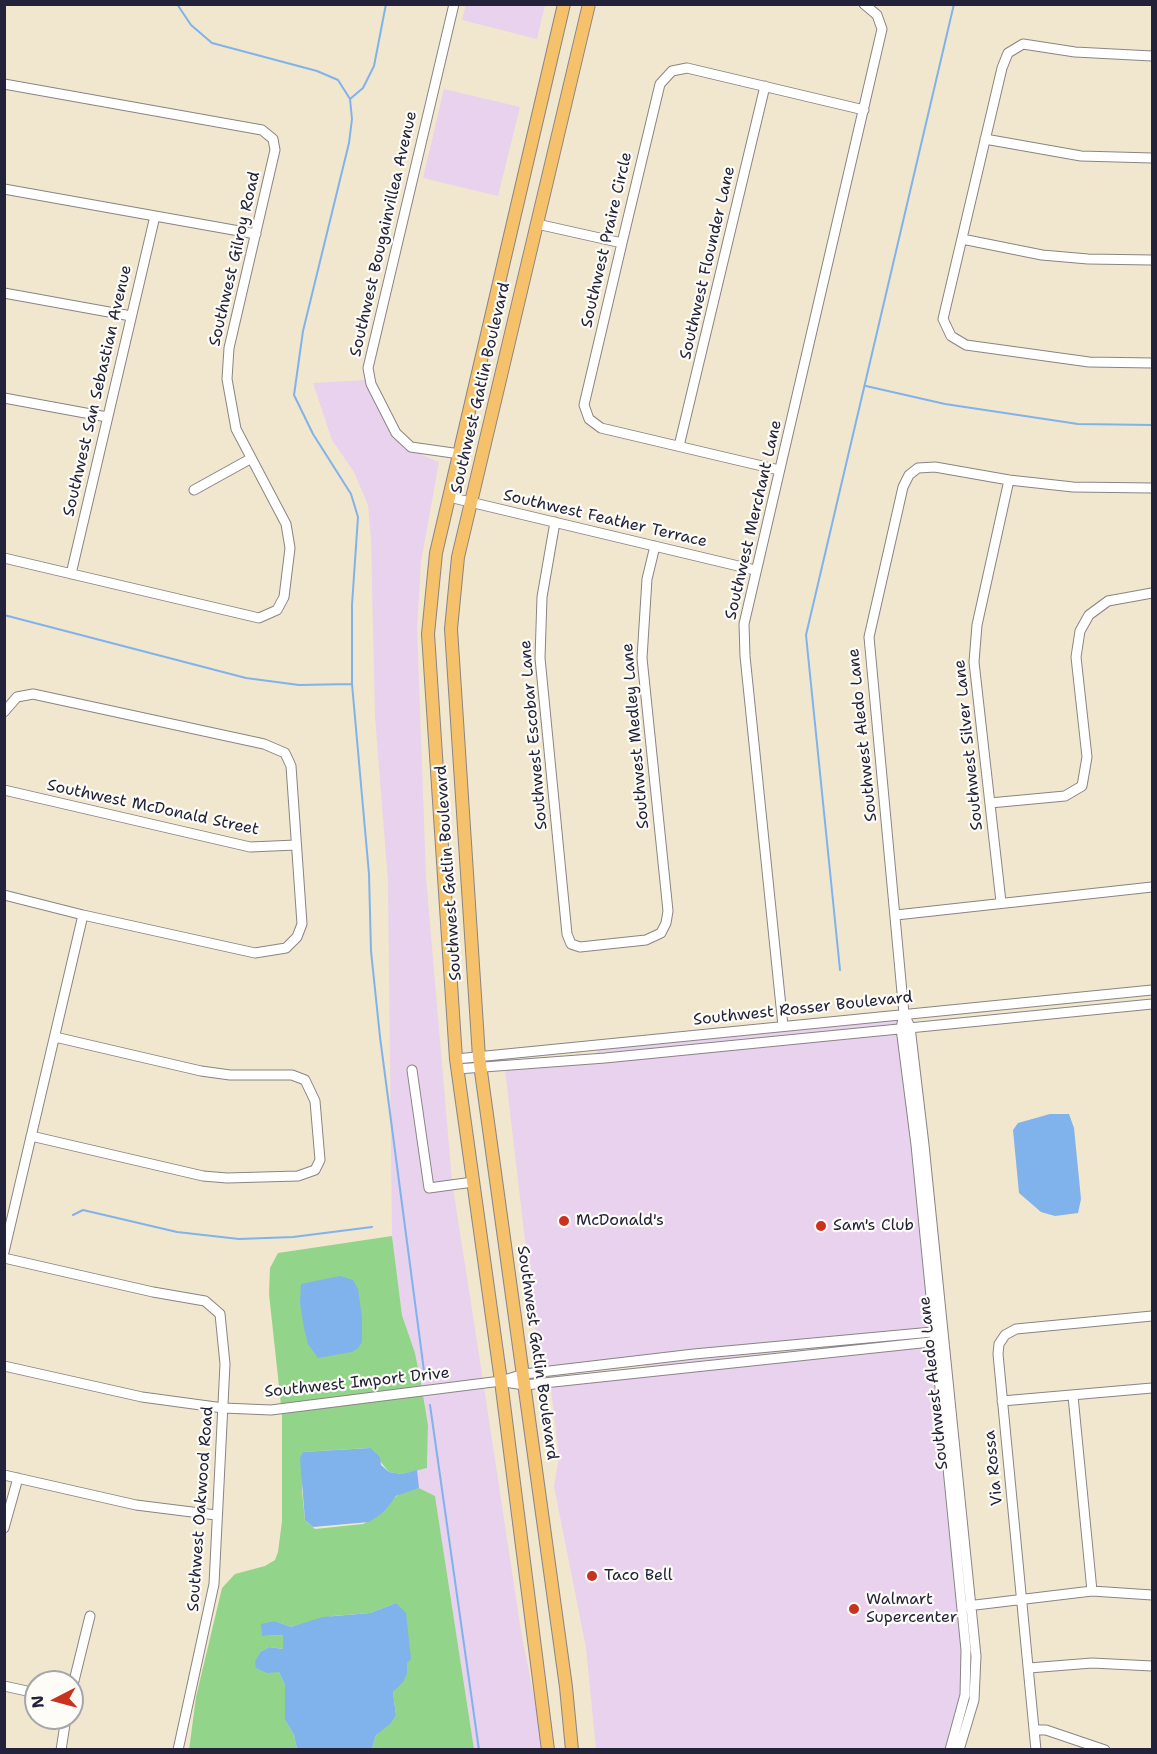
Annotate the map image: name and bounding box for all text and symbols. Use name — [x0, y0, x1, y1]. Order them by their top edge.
street label: Southwest Bougainvillea Avenue — [346, 109, 422, 359]
street label: Southwest Praire Circle — [577, 150, 637, 330]
street label: Southwest Flounder Lane — [676, 165, 740, 361]
street label: Southwest Gilroy Road — [206, 170, 264, 348]
street label: Southwest San Sebastian Avenue — [60, 263, 136, 519]
street label: Southwest Gatlin Boulevard — [447, 280, 515, 496]
street label: Southwest Merchant Lane — [722, 418, 786, 622]
street label: Southwest Feather Terrace — [501, 486, 709, 552]
street label: Southwest Escobar Lane — [516, 639, 552, 831]
street label: Southwest Medley Lane — [618, 642, 654, 830]
street label: Southwest Aledo Lane — [844, 647, 882, 823]
street label: Southwest Silver Lane — [950, 659, 988, 831]
street label: Southwest Gatlin Boulevard — [432, 764, 466, 982]
street label: Southwest McDonald Street — [45, 776, 261, 840]
street label: Southwest Rosser Boulevard — [692, 988, 914, 1030]
place label: McDonald's — [576, 1211, 664, 1231]
marker: McDonald's — [557, 1214, 571, 1228]
place label: Sam's Club — [833, 1216, 914, 1236]
marker: Sam's Club — [814, 1219, 828, 1233]
street label: Southwest Gatlin Boulevard — [512, 1245, 562, 1461]
street label: Southwest Aledo Lane — [915, 1295, 953, 1471]
street label: Southwest Import Drive — [264, 1364, 450, 1402]
street label: Southwest Oakwood Road — [184, 1406, 218, 1612]
street label: Via Rossa — [980, 1429, 1008, 1507]
place label: Taco Bell — [604, 1566, 672, 1586]
marker: Taco Bell — [585, 1569, 599, 1583]
place label: Walmart Supercenter — [866, 1590, 957, 1628]
marker: Walmart Supercenter — [847, 1602, 861, 1616]
north arrow — [24, 1670, 84, 1730]
text: N — [26, 1694, 49, 1709]

